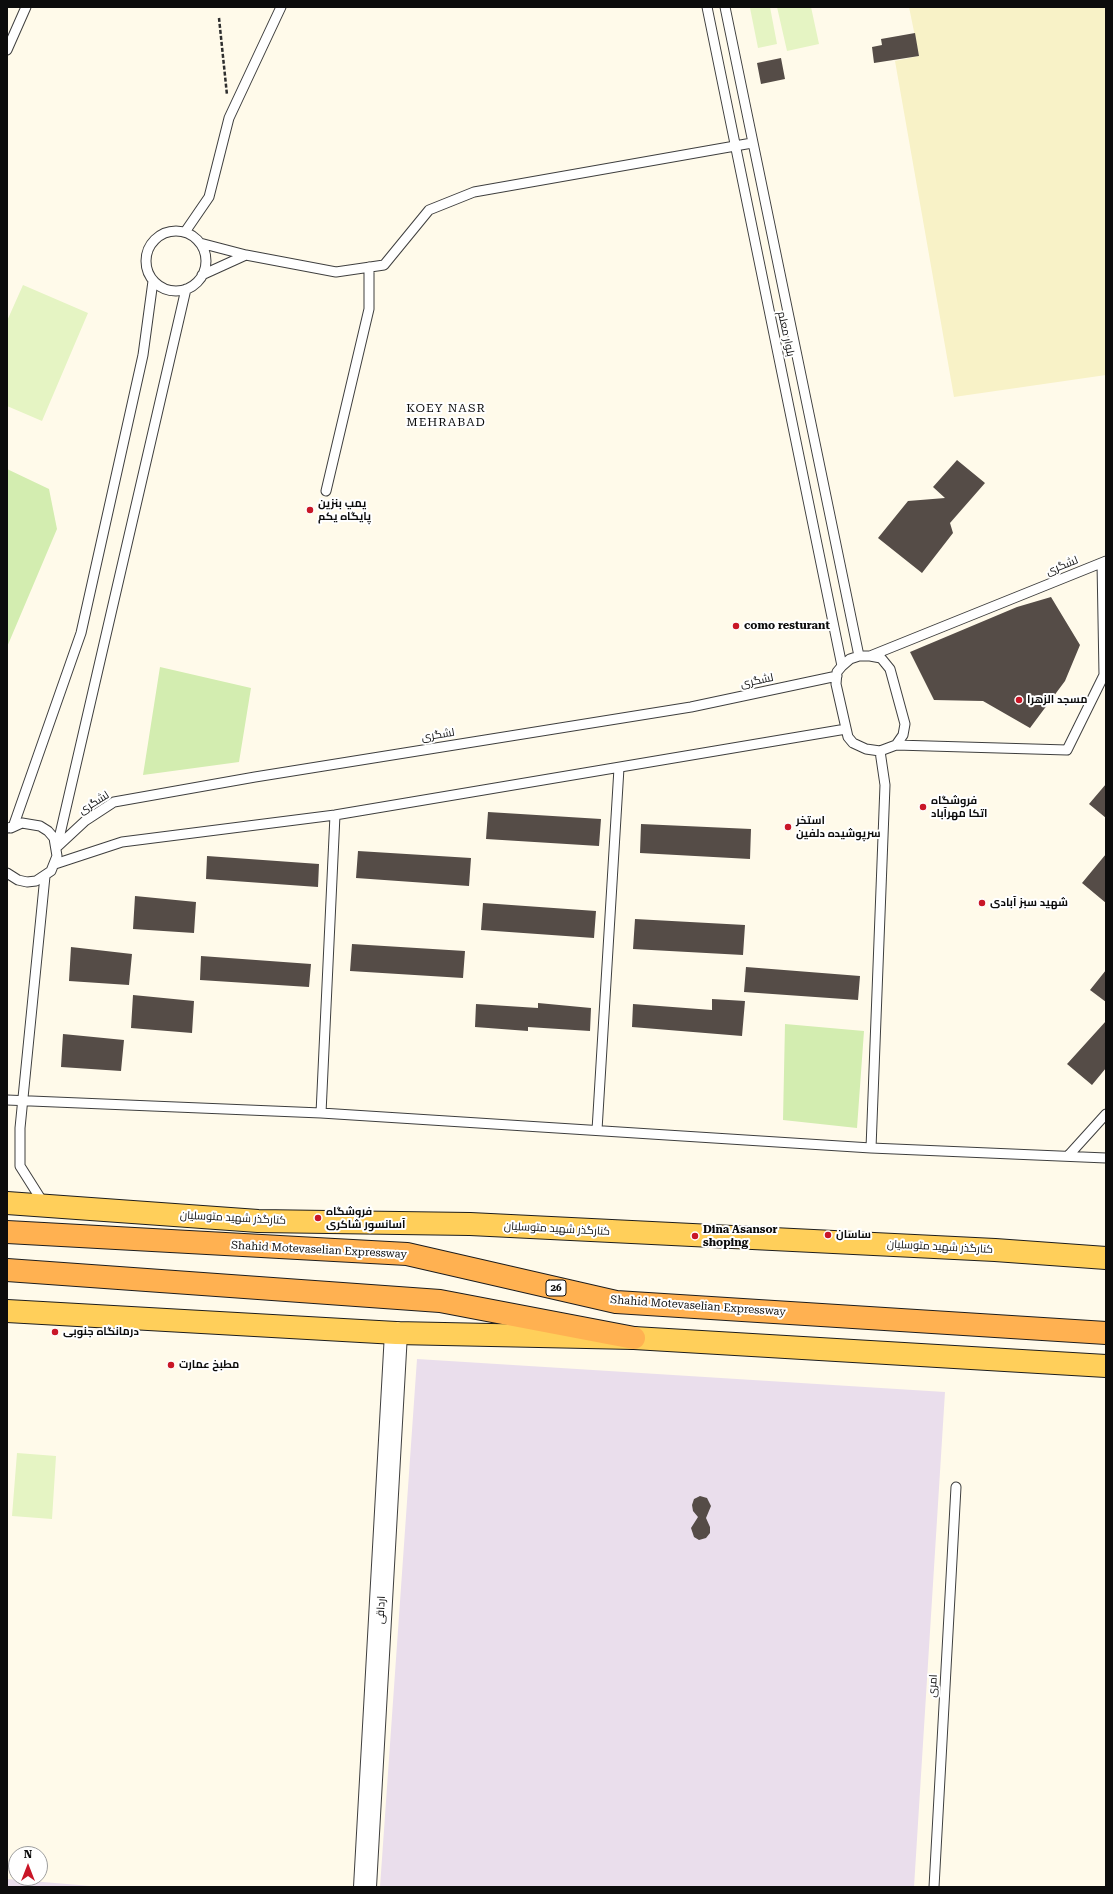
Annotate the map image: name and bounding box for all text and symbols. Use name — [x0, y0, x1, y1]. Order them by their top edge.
street label: بلوار معلم — [775, 310, 797, 358]
district label: KOEY NASR MEHRABAD — [406, 401, 486, 429]
place label: پمپ بنزين پايگاه يكم — [318, 497, 371, 523]
marker: پمپ بنزين پايگاه يكم — [305, 505, 315, 515]
street label: لشگری — [1044, 554, 1080, 578]
place label: como resturant — [744, 619, 830, 633]
marker: como resturant — [731, 621, 741, 631]
street label: لشگری — [739, 671, 775, 691]
place label: مسجد الزهرا — [1027, 693, 1088, 707]
marker: مسجد الزهرا — [1014, 695, 1024, 705]
street label: لشگری — [420, 726, 456, 744]
street label: لشگری — [76, 789, 112, 817]
place label: فروشگاه اتکا مهرآباد — [931, 794, 987, 820]
marker: فروشگاه اتکا مهرآباد — [918, 802, 928, 812]
place label: استخر سرپوشیده دلفین — [796, 814, 881, 840]
marker: استخر سرپوشیده دلفین — [783, 822, 793, 832]
place label: شهید سبز آبادی — [990, 896, 1068, 910]
marker: شهید سبز آبادی — [977, 898, 987, 908]
place label: فروشگاه آسانسور شاکری — [326, 1205, 406, 1231]
street label: کنارگذر شهید متوسلیان — [180, 1209, 286, 1227]
marker: فروشگاه آسانسور شاکری — [313, 1213, 323, 1223]
street label: کنارگذر شهید متوسلیان — [504, 1220, 610, 1238]
place label: Dina Asansor shoping — [703, 1223, 778, 1249]
place label: ساسان — [836, 1228, 871, 1242]
marker: ساسان — [823, 1230, 833, 1240]
marker: Dina Asansor shoping — [690, 1231, 700, 1241]
street label: کنارگذر شهید متوسلیان — [887, 1238, 993, 1256]
street label: Shahid Motevaselian Expressway — [231, 1239, 407, 1261]
road number: 26 — [546, 1280, 566, 1296]
street label: Shahid Motevaselian Expressway — [610, 1293, 786, 1319]
place label: درمانگاه جنوبی — [63, 1325, 139, 1339]
marker: درمانگاه جنوبی — [50, 1327, 60, 1337]
place label: مطبخ عمارت — [179, 1358, 239, 1372]
marker: مطبخ عمارت — [166, 1360, 176, 1370]
street label: ارداقی — [374, 1596, 388, 1624]
street label: امری — [926, 1674, 940, 1698]
north arrow — [8, 1846, 48, 1886]
text: N — [24, 1848, 32, 1861]

